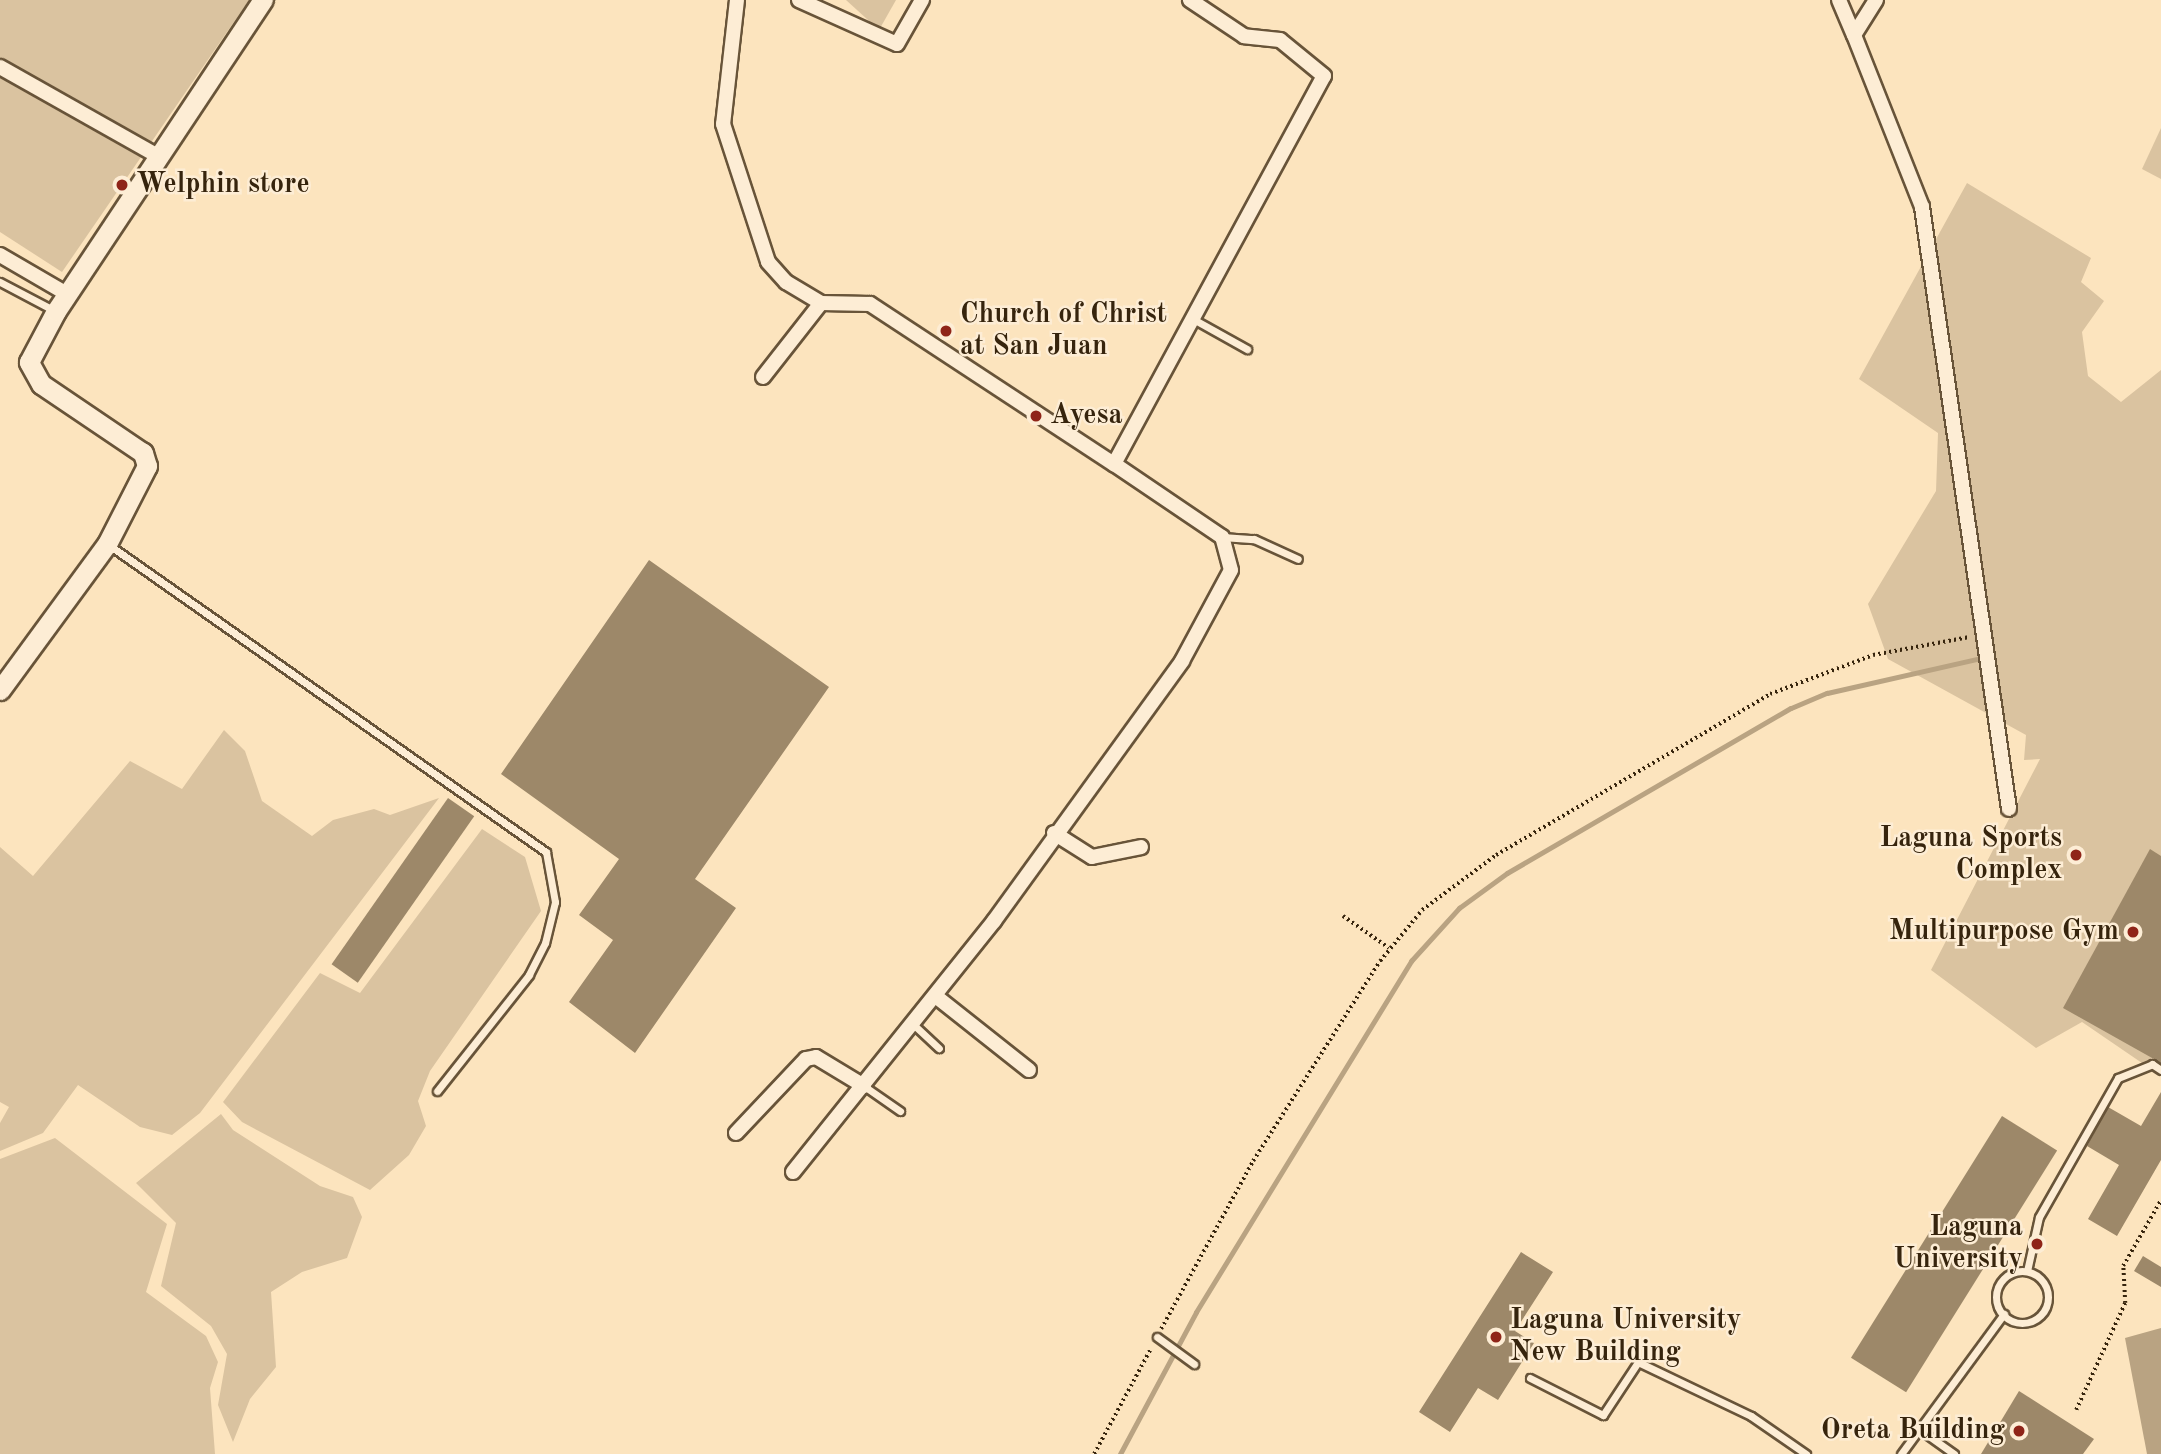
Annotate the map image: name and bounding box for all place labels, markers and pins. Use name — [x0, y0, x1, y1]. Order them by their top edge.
place label: Welphin store — [136, 168, 310, 202]
marker: Welphin store — [114, 177, 130, 193]
place label: Church of Christ at San Juan — [960, 298, 1167, 364]
marker: Church of Christ at San Juan — [938, 323, 954, 339]
place label: Ayesa — [1050, 399, 1123, 433]
marker: Ayesa — [1028, 408, 1044, 424]
place label: Laguna Sports Complex — [1879, 822, 2062, 888]
marker: Laguna Sports Complex — [2068, 847, 2084, 863]
place label: Multipurpose Gym — [1889, 915, 2119, 949]
marker: Multipurpose Gym — [2125, 924, 2141, 940]
place label: Laguna University — [1893, 1211, 2023, 1277]
marker: Laguna University — [2029, 1236, 2045, 1252]
place label: Laguna University New Building — [1510, 1304, 1741, 1370]
marker: Laguna University New Building — [1488, 1329, 1504, 1345]
place label: Oreta Building — [1821, 1414, 2005, 1448]
marker: Oreta Building — [2011, 1423, 2027, 1439]

